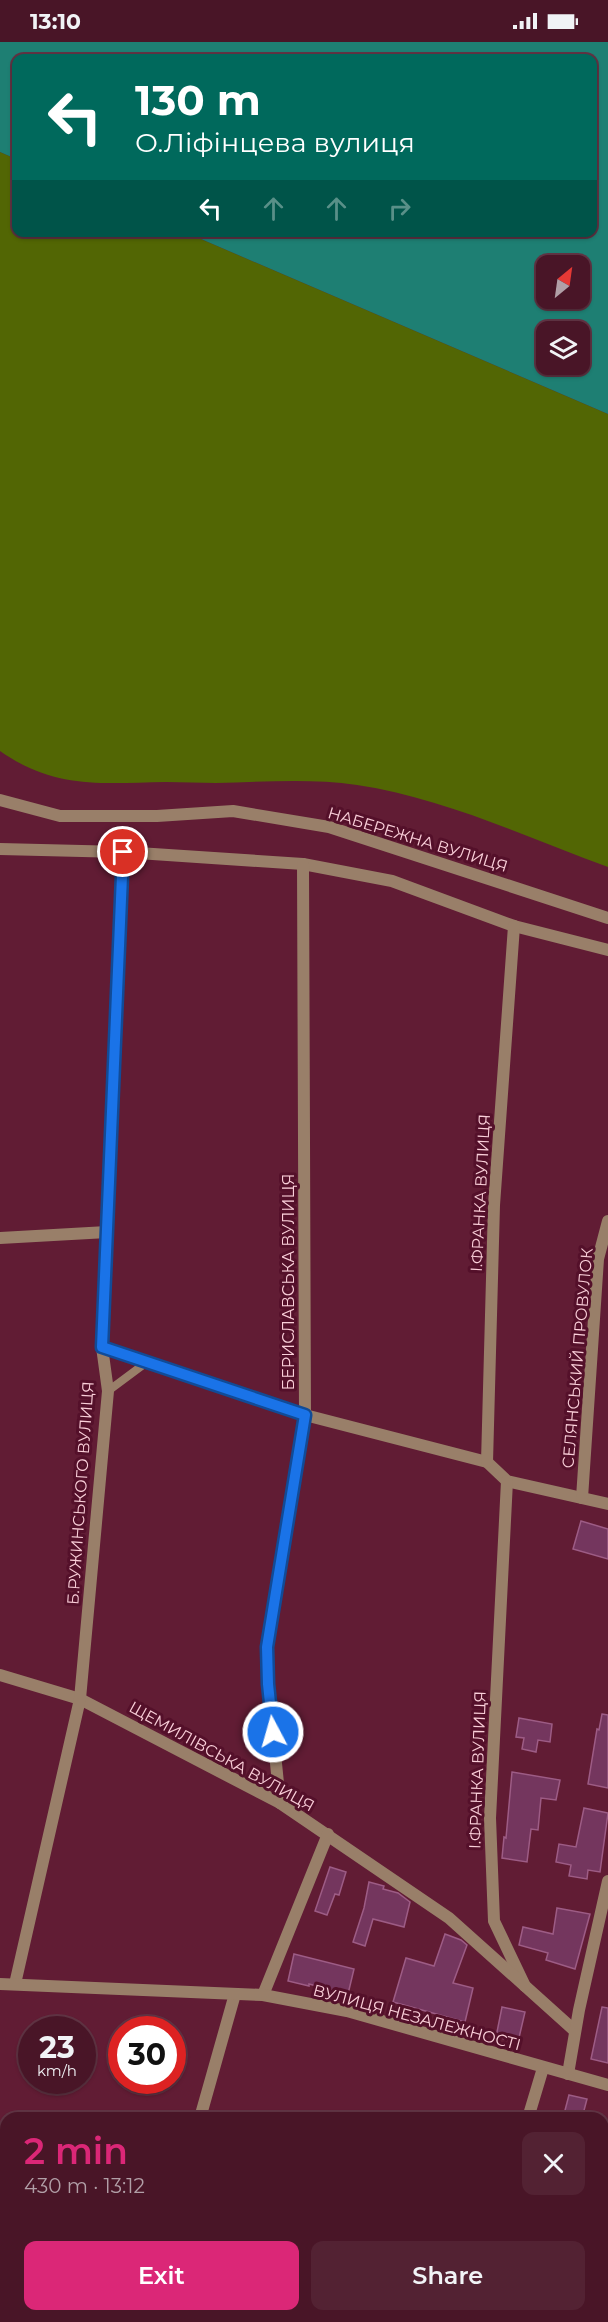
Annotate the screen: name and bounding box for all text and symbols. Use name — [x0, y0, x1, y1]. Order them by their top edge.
text: 13:10 — [30, 8, 81, 35]
text: 130 m — [135, 74, 261, 126]
icon: left — [36, 78, 114, 156]
text: О.Ліфінцева вулиця — [135, 126, 415, 159]
icon: left — [194, 192, 227, 225]
icon: ahead — [257, 192, 290, 225]
icon: ahead — [320, 192, 353, 225]
icon: right — [383, 192, 416, 225]
north arrow — [536, 255, 590, 309]
map controls — [536, 255, 590, 375]
button: layers — [536, 321, 590, 375]
street label: НАБЕРЕЖНА ВУЛИЦЯ — [326, 803, 510, 876]
pin — [97, 826, 148, 877]
icon: arrive — [106, 835, 139, 868]
street label: І.ФРАНКА ВУЛИЦЯ — [467, 1114, 494, 1273]
street label: БЕРИСЛАВСЬКА ВУЛИЦЯ — [279, 1174, 298, 1390]
street label: СЕЛЯНСЬКИЙ ПРОВУЛОК — [558, 1247, 597, 1469]
street label: Б.РУЖИНСЬКОГО ВУЛИЦЯ — [63, 1380, 98, 1606]
street label: І.ФРАНКА ВУЛИЦЯ — [465, 1691, 490, 1849]
street label: ЩЕМИЛІВСЬКА ВУЛИЦЯ — [126, 1697, 318, 1815]
position arrow — [241, 1700, 305, 1764]
street label: ВУЛИЦЯ НЕЗАЛЕЖНОСТІ — [311, 1981, 523, 2054]
speed limit sign: 30 — [108, 2016, 186, 2094]
text: 23 — [39, 2029, 75, 2066]
text: km/h — [37, 2061, 77, 2080]
text: 2 min — [24, 2129, 128, 2173]
button: close — [522, 2132, 585, 2195]
text: 430 m · 13:12 — [24, 2174, 145, 2198]
button: Exit — [24, 2241, 299, 2310]
button: Share — [311, 2241, 585, 2310]

